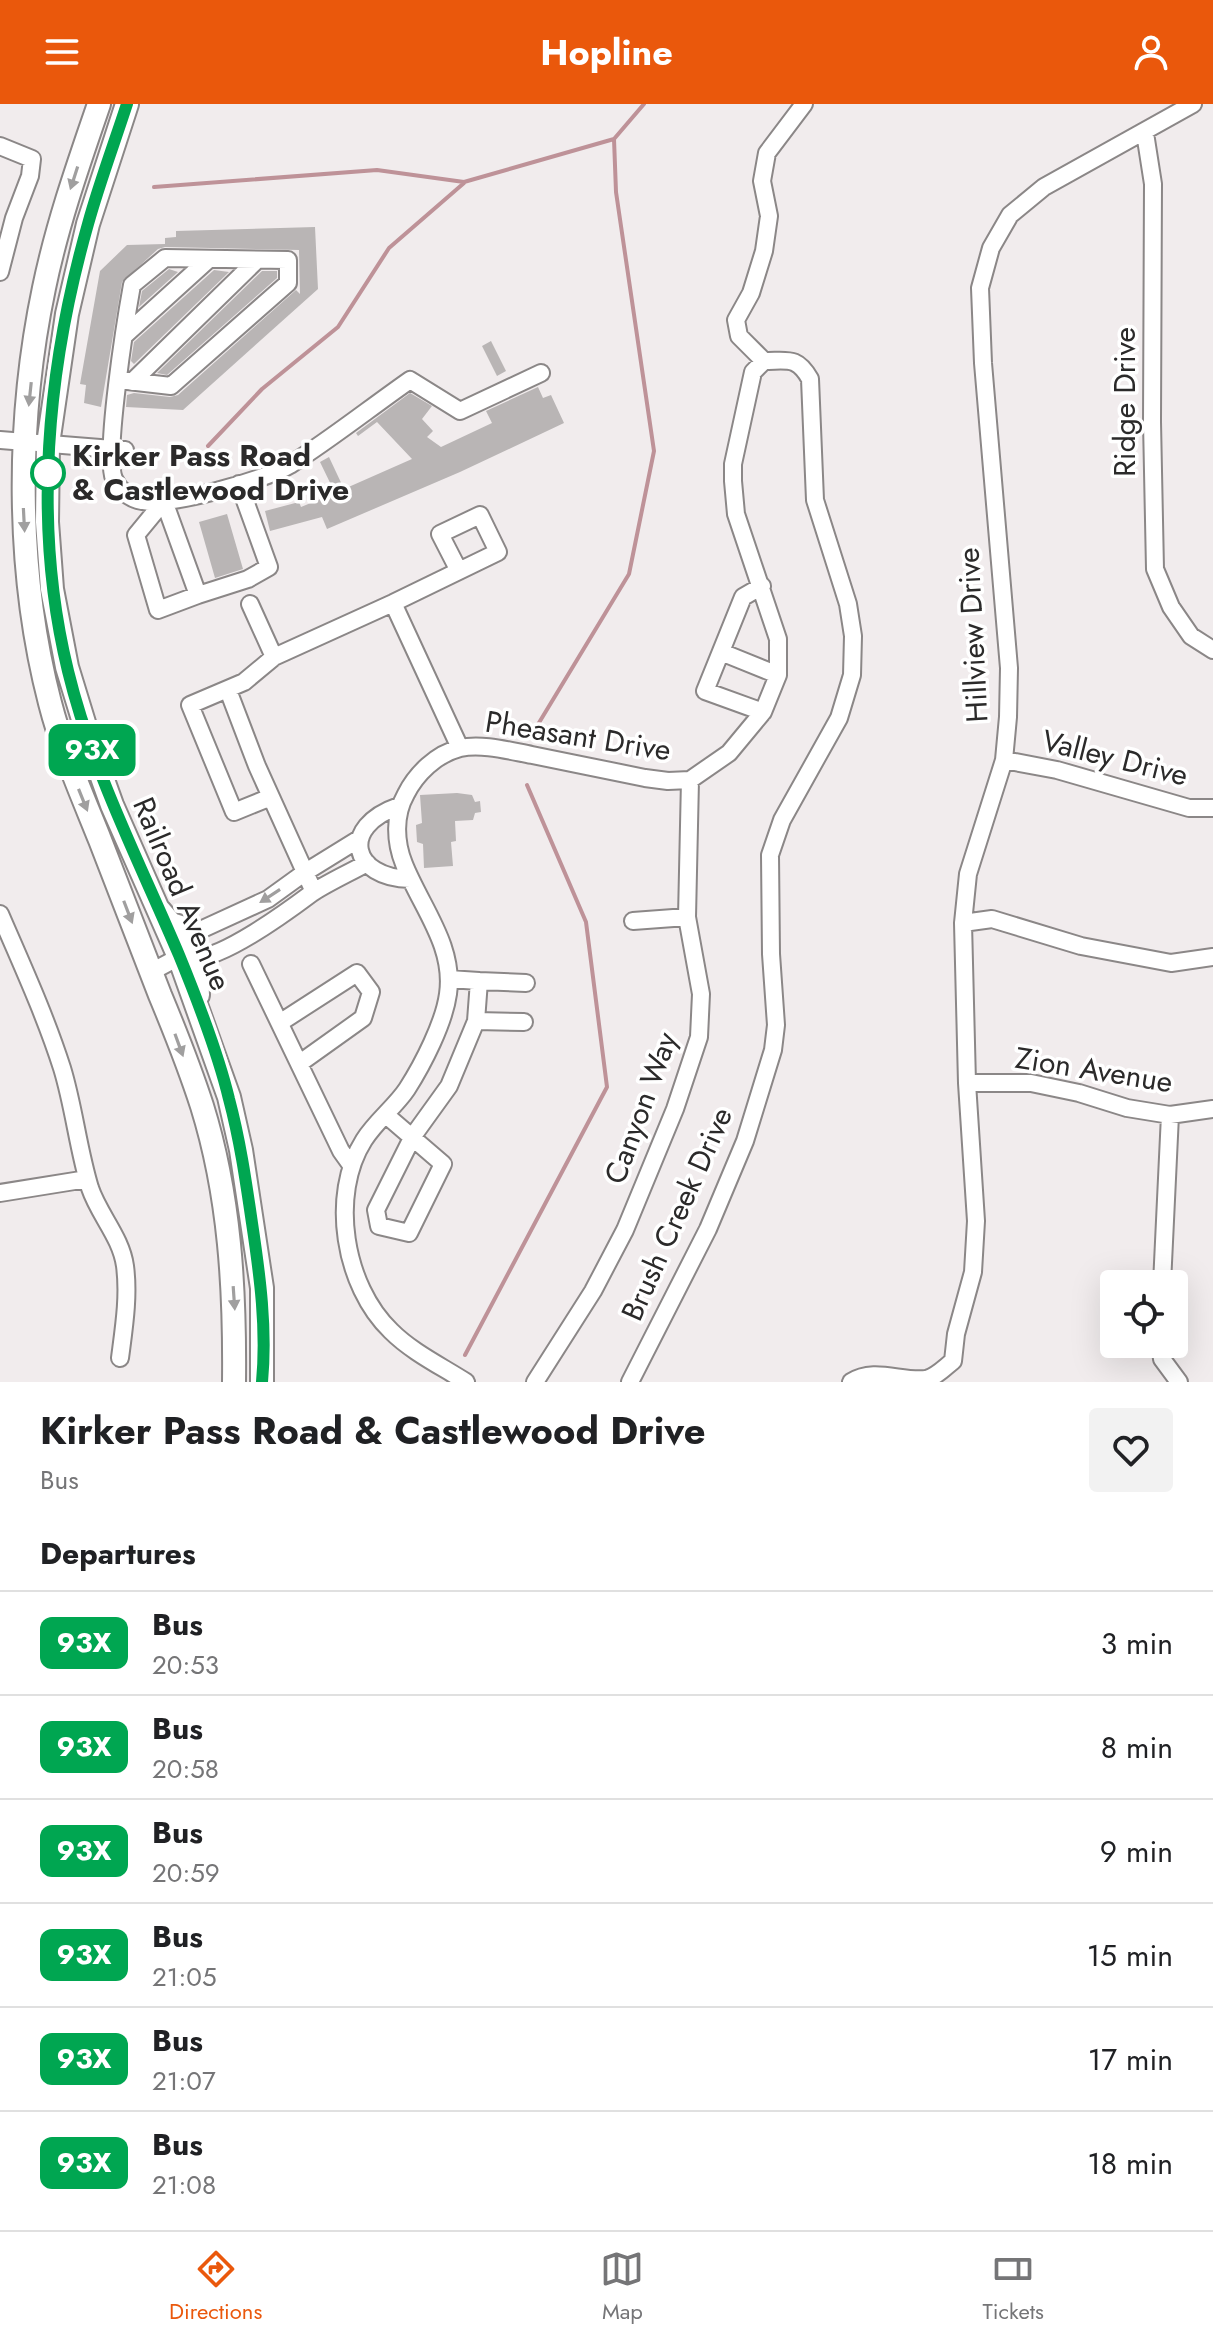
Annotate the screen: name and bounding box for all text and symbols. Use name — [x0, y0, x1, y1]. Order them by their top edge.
text: Hopline — [540, 26, 673, 78]
icon: menu — [40, 30, 84, 74]
icon: person — [1129, 30, 1173, 74]
one-way arrow — [68, 166, 80, 190]
street label: Ridge Drive — [1103, 327, 1146, 477]
one-way arrow — [23, 382, 36, 407]
place label: Kirker Pass Road & Castlewood Drive — [72, 434, 349, 511]
marker: Kirker Pass Road & Castlewood Drive — [31, 456, 65, 490]
one-way arrow — [18, 508, 31, 533]
street label: Hillview Drive — [946, 546, 999, 724]
street label: Pheasant Drive — [482, 700, 674, 771]
street label: Valley Drive — [1038, 719, 1193, 796]
line badge: 93X — [46, 724, 138, 776]
text: 93X — [65, 729, 119, 770]
one-way arrow — [77, 788, 90, 812]
street label: Railroad Avenue — [122, 791, 243, 997]
one-way arrow — [259, 889, 281, 903]
one-way arrow — [122, 900, 135, 924]
street label: Canyon Way — [593, 1025, 688, 1190]
one-way arrow — [174, 1033, 186, 1057]
street label: Zion Avenue — [1012, 1036, 1176, 1103]
street label: Brush Creek Drive — [610, 1100, 743, 1328]
map controls — [1100, 1270, 1188, 1358]
button: locate — [1100, 1270, 1188, 1358]
one-way arrow — [228, 1286, 241, 1311]
text: Kirker Pass Road & Castlewood Drive — [40, 1403, 705, 1458]
button: heart — [1089, 1408, 1173, 1492]
text: Bus — [40, 1461, 79, 1499]
text: Departures — [40, 1532, 196, 1575]
text: Bus — [152, 1603, 203, 1646]
text: 93X — [57, 1622, 111, 1663]
text: 3 min — [1101, 1622, 1173, 1665]
text: 20:53 — [152, 1646, 219, 1684]
text: Bus — [152, 1707, 203, 1750]
text: 93X — [57, 1726, 111, 1767]
text: 8 min — [1101, 1726, 1173, 1769]
text: 20:58 — [152, 1750, 219, 1788]
text: Bus — [152, 1811, 203, 1854]
text: 93X — [57, 1830, 111, 1871]
text: 9 min — [1100, 1830, 1173, 1873]
text: 20:59 — [152, 1854, 220, 1892]
text: Bus — [152, 1915, 203, 1958]
text: 93X — [57, 1934, 111, 1975]
text: 15 min — [1087, 1934, 1173, 1977]
text: 21:05 — [152, 1958, 217, 1996]
text: Bus — [152, 2019, 203, 2062]
text: 93X — [57, 2038, 111, 2079]
text: 17 min — [1088, 2038, 1173, 2081]
text: 21:07 — [152, 2062, 216, 2100]
text: Bus — [152, 2123, 203, 2166]
text: 93X — [57, 2142, 111, 2183]
text: 18 min — [1087, 2142, 1173, 2185]
text: 21:08 — [152, 2166, 216, 2204]
tab: Directions — [169, 2247, 262, 2327]
tab: Map — [600, 2247, 644, 2327]
tab: Tickets — [983, 2247, 1044, 2327]

